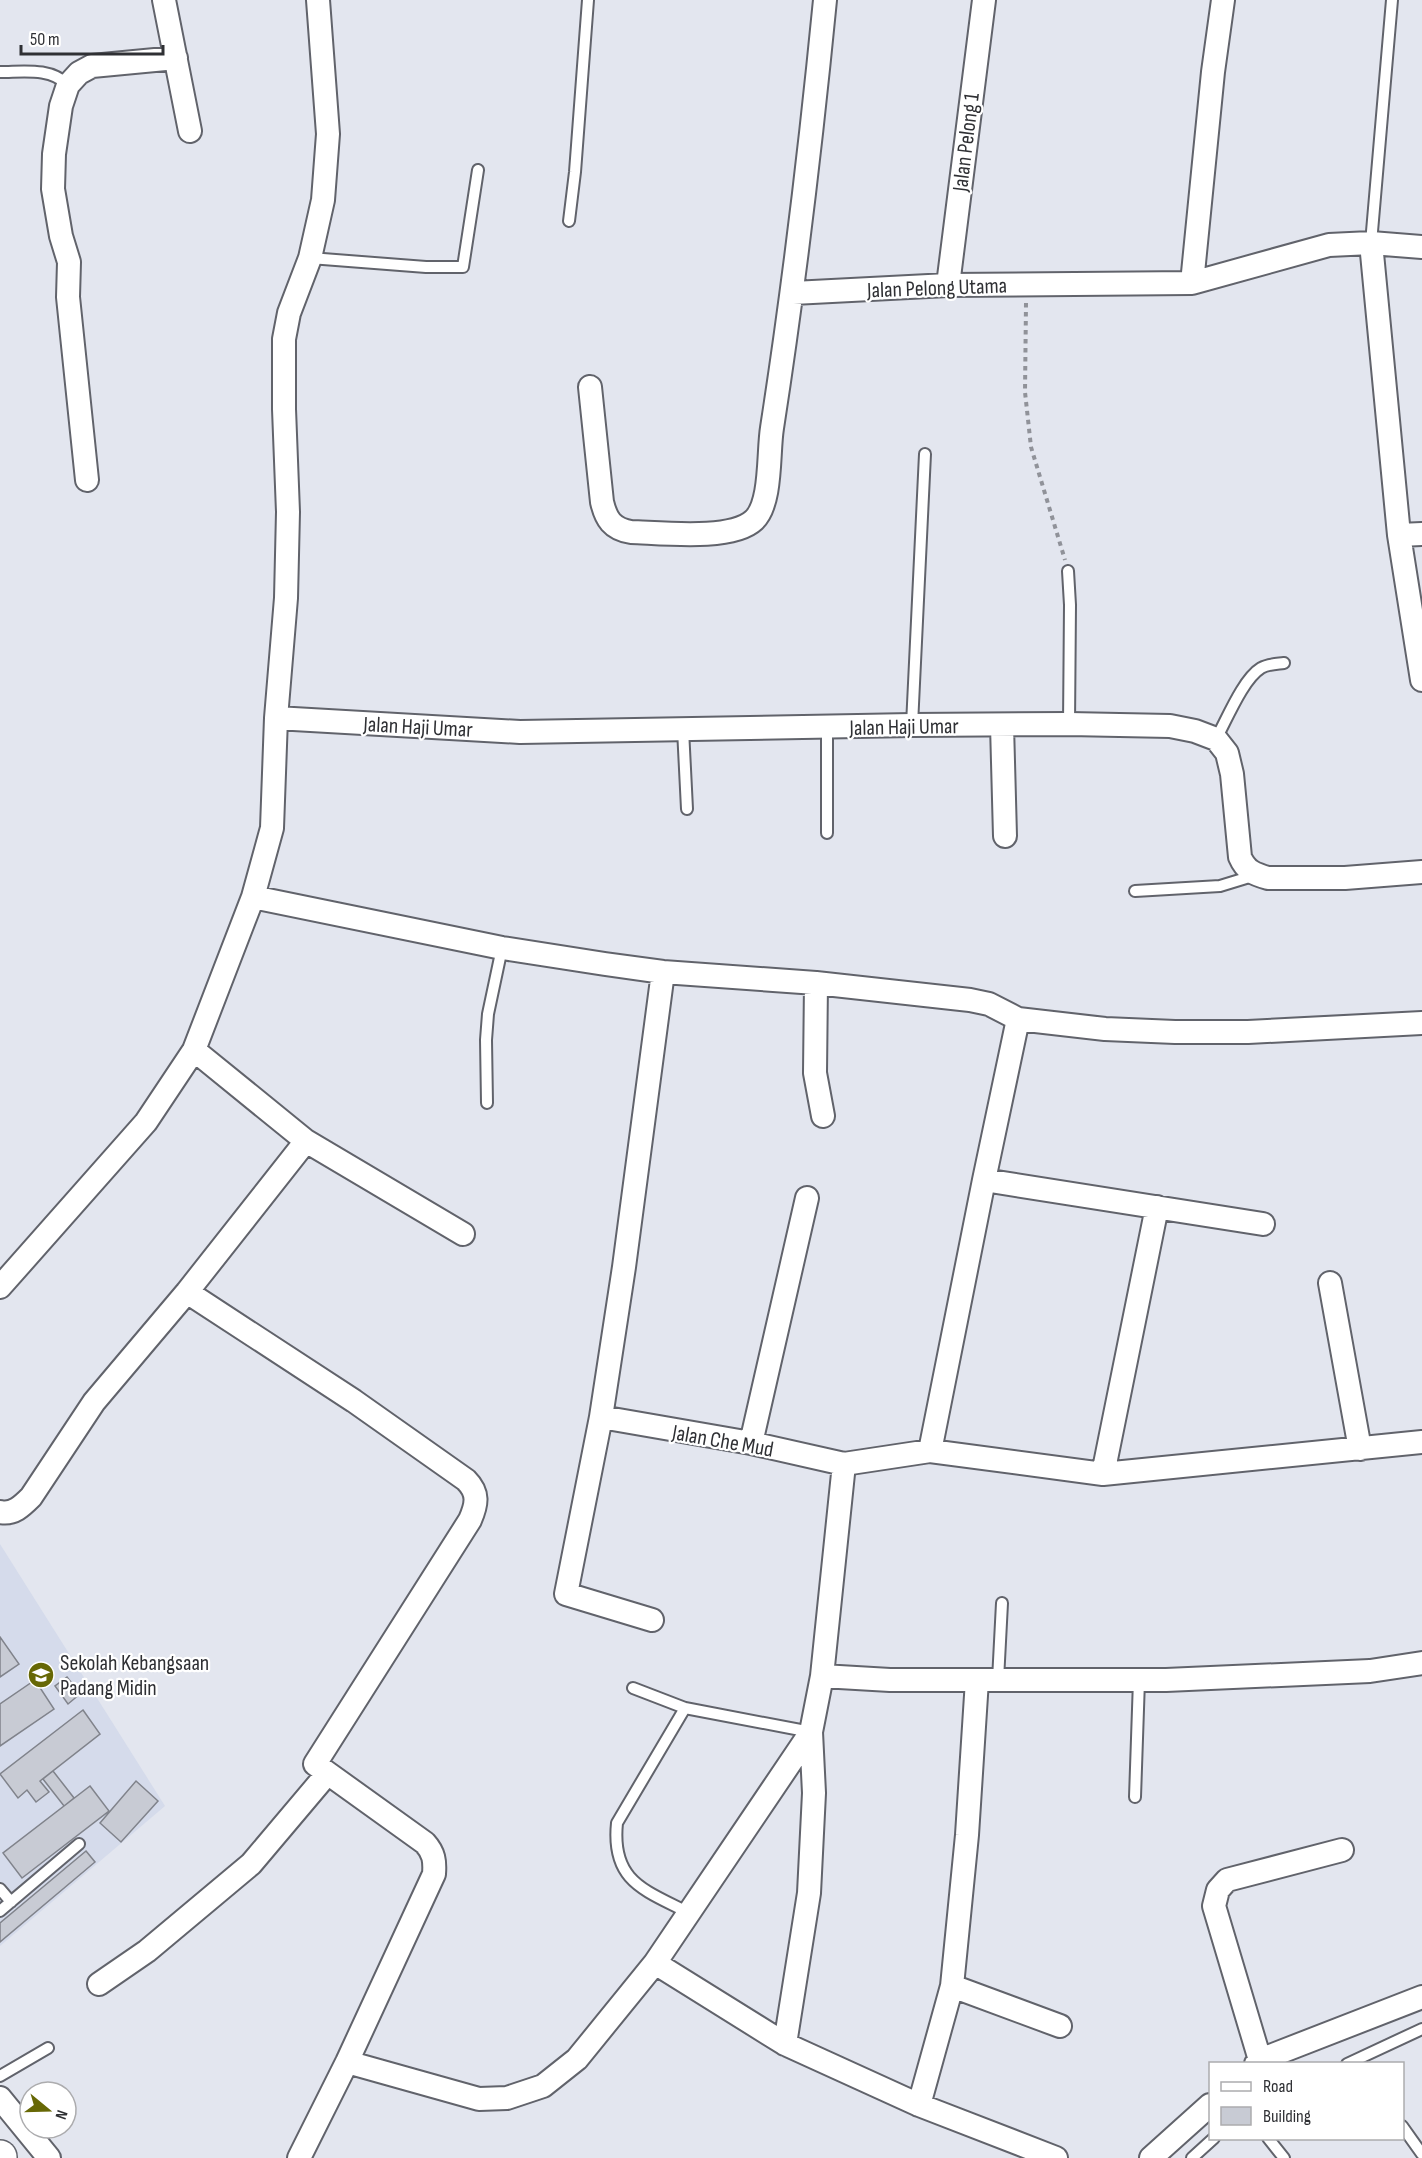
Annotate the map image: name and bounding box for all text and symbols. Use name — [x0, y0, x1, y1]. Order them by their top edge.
scale bar — [21, 18, 164, 56]
text: 50 m — [30, 29, 60, 50]
street label: Jalan Pelong 1 — [947, 91, 986, 194]
street label: Jalan Pelong Utama — [866, 273, 1008, 304]
street label: Jalan Haji Umar — [362, 711, 473, 744]
street label: Jalan Haji Umar — [848, 713, 959, 742]
street label: Jalan Che Mud — [669, 1419, 775, 1464]
place label: Sekolah Kebangsaan Padang Midin — [60, 1650, 209, 1702]
school or university icon: Sekolah Kebangsaan Padang Midin — [26, 1660, 56, 1690]
legend — [1209, 2062, 1404, 2140]
text: Road — [1263, 2076, 1293, 2097]
north arrow — [18, 2080, 78, 2140]
text: Building — [1263, 2106, 1311, 2127]
text: N — [50, 2107, 71, 2122]

